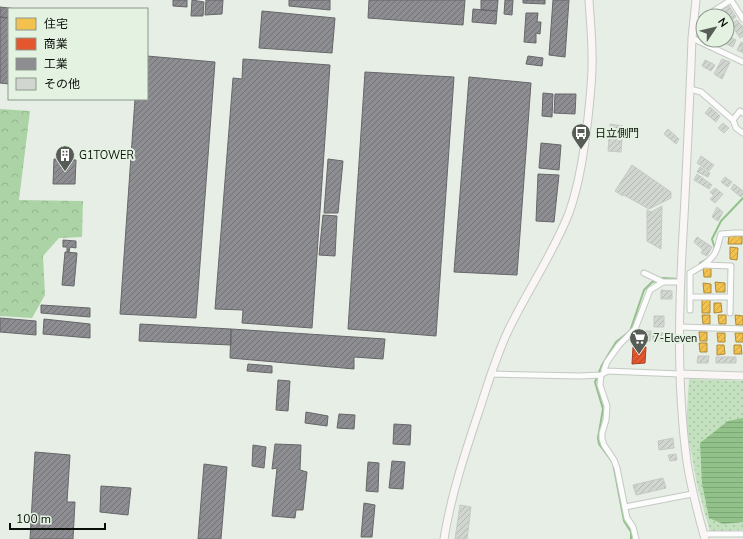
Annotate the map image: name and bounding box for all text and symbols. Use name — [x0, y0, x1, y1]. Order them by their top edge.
legend — [8, 8, 148, 100]
north arrow — [695, 8, 735, 48]
text: N — [714, 15, 731, 30]
text: 住宅 — [44, 16, 68, 32]
text: 商業 — [44, 36, 68, 52]
text: 工業 — [44, 56, 68, 72]
text: その他 — [44, 76, 80, 92]
bus stop icon: 日立側門 — [570, 122, 592, 150]
place label: 日立側門 — [595, 126, 639, 141]
building icon: G1TOWER — [54, 144, 76, 172]
place label: G1TOWER — [79, 148, 135, 163]
supermarket icon: 7-Eleven — [628, 327, 650, 355]
place label: 7-Eleven — [653, 331, 697, 346]
scale bar — [10, 505, 105, 531]
text: 100 m — [16, 511, 51, 527]

